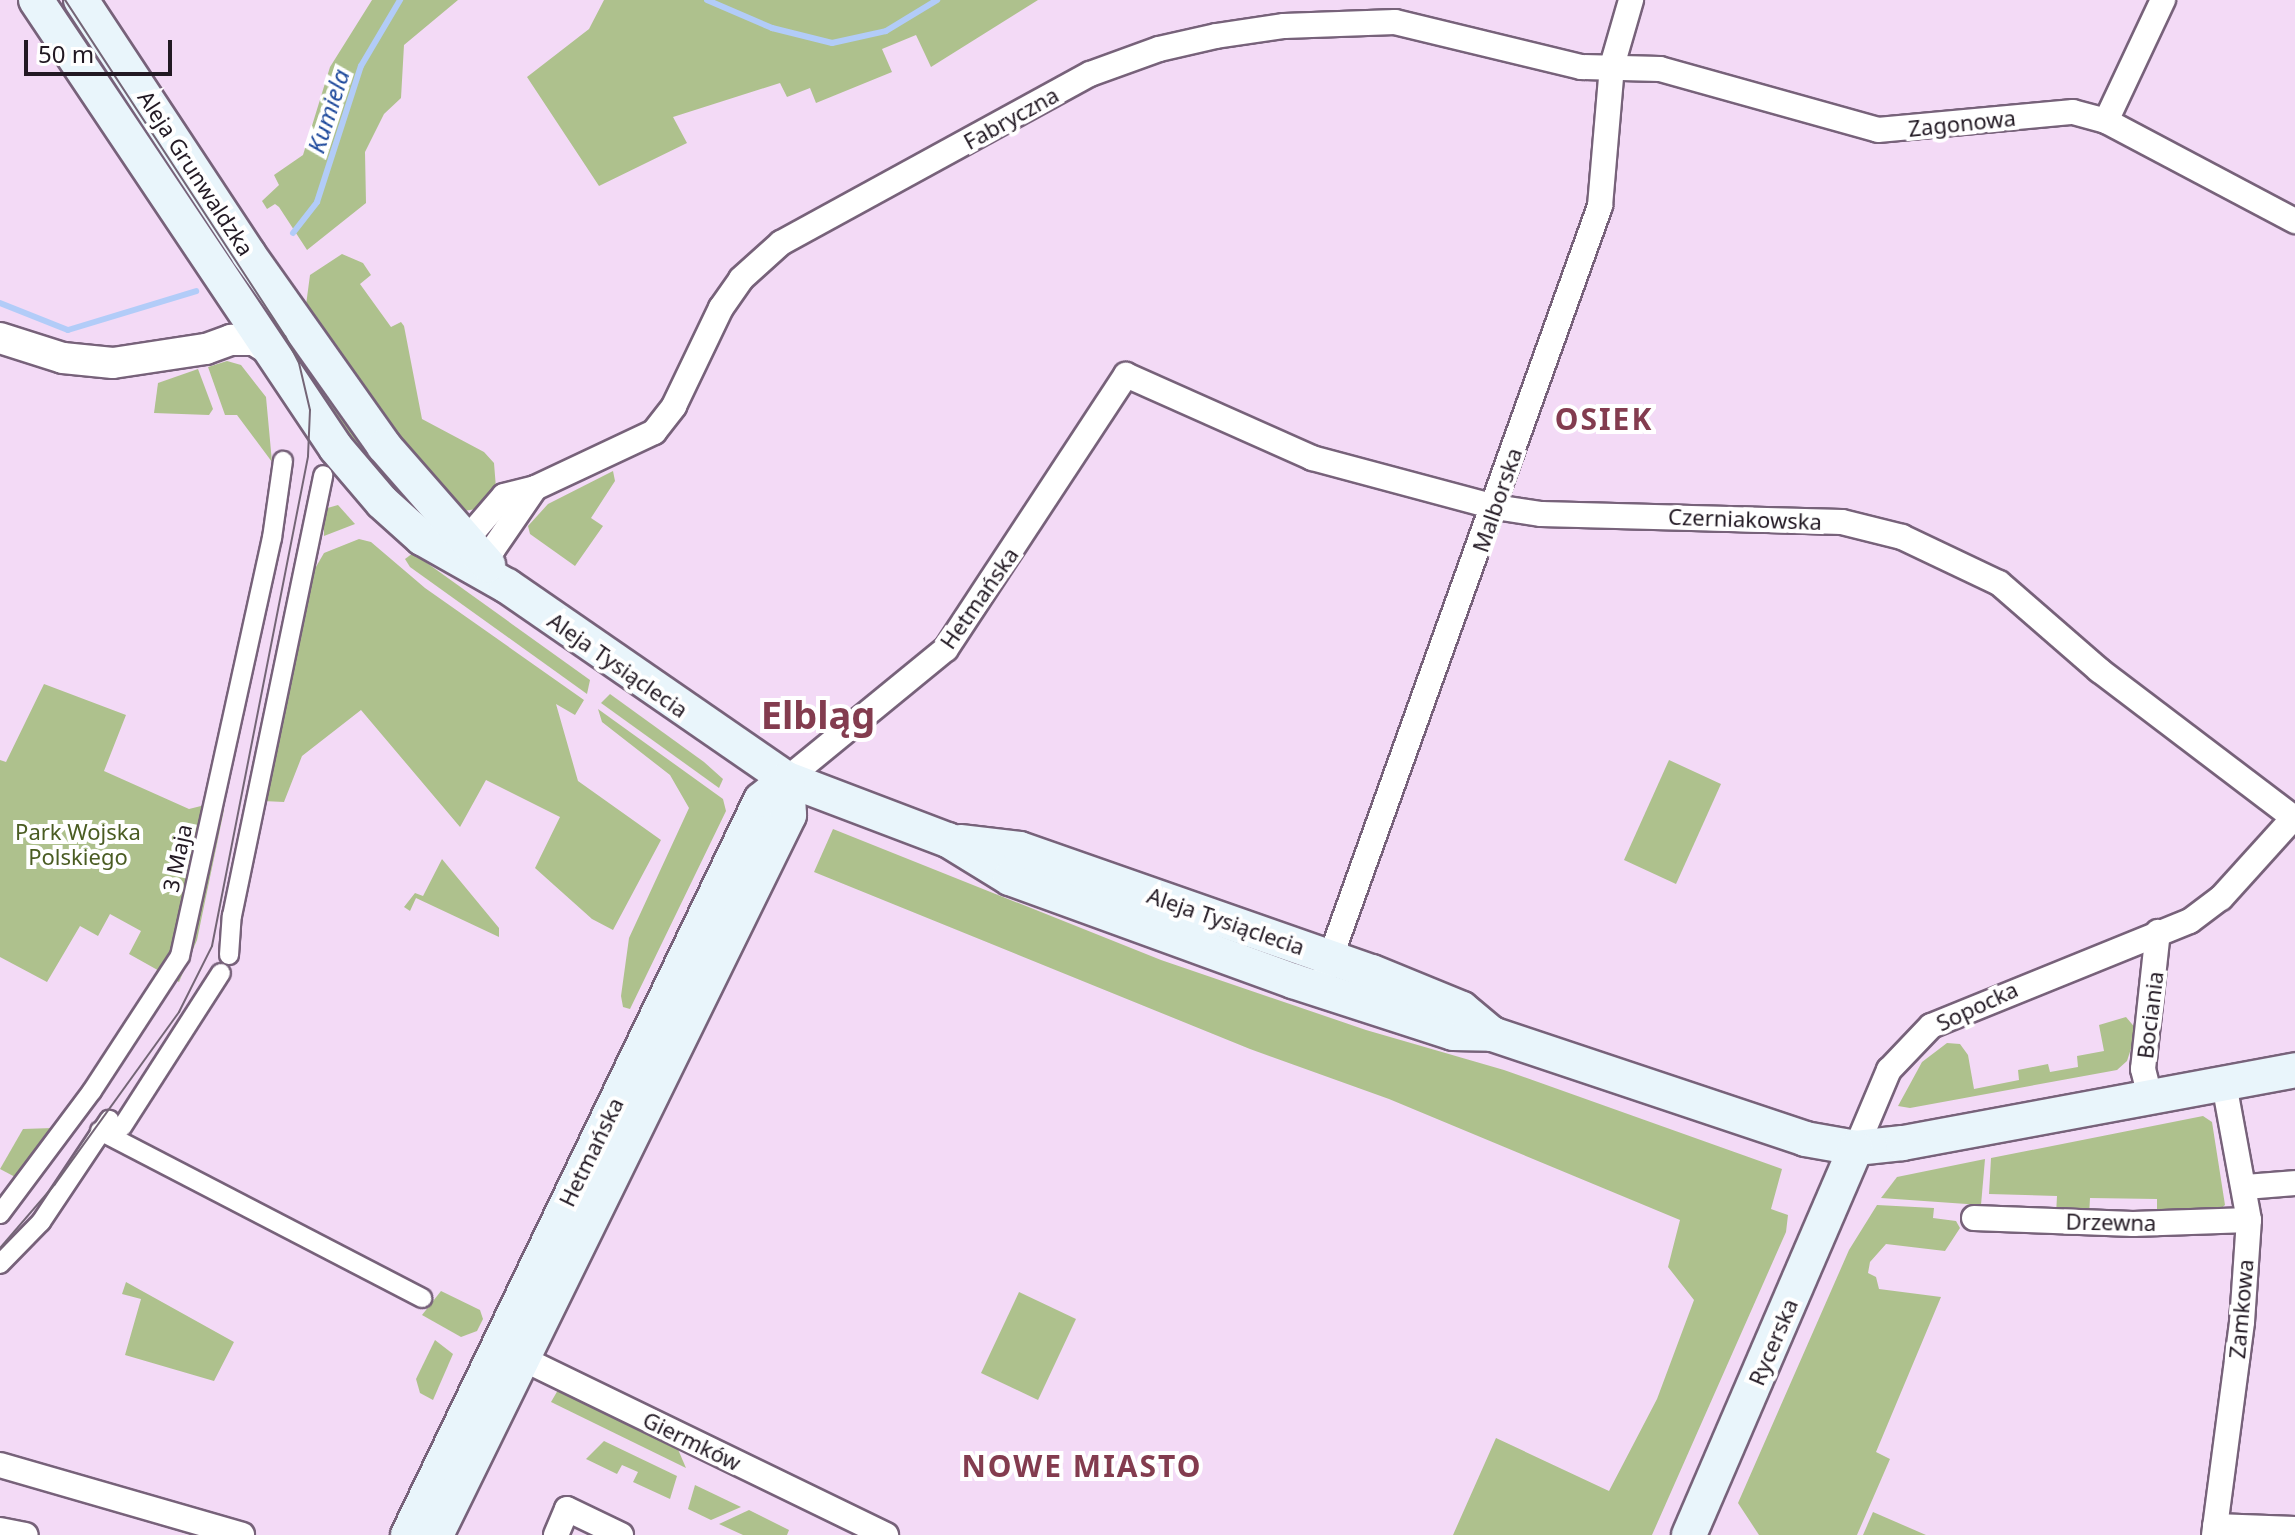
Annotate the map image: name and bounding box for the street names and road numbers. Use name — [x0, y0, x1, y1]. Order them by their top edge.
street label: Fabryczna — [959, 81, 1063, 155]
street label: Aleja Grunwaldzka — [133, 86, 259, 260]
street label: Zagonowa — [1907, 104, 2017, 142]
street label: Malborska — [1467, 444, 1527, 556]
street label: Czerniakowska — [1668, 503, 1822, 535]
street label: Hetmańska — [934, 542, 1024, 654]
street label: Aleja Tysiąclecia — [543, 607, 693, 723]
street label: 3 Maja — [157, 822, 197, 894]
street label: Aleja Tysiąclecia — [1144, 882, 1308, 960]
street label: Bociania — [2132, 970, 2168, 1060]
street label: Sopocka — [1932, 976, 2022, 1036]
street label: Hetmańska — [553, 1093, 629, 1211]
street label: Drzewna — [2065, 1208, 2157, 1236]
street label: Zamkowa — [2224, 1258, 2258, 1360]
street label: Rycerska — [1743, 1295, 1803, 1389]
street label: Giermków — [639, 1406, 745, 1476]

